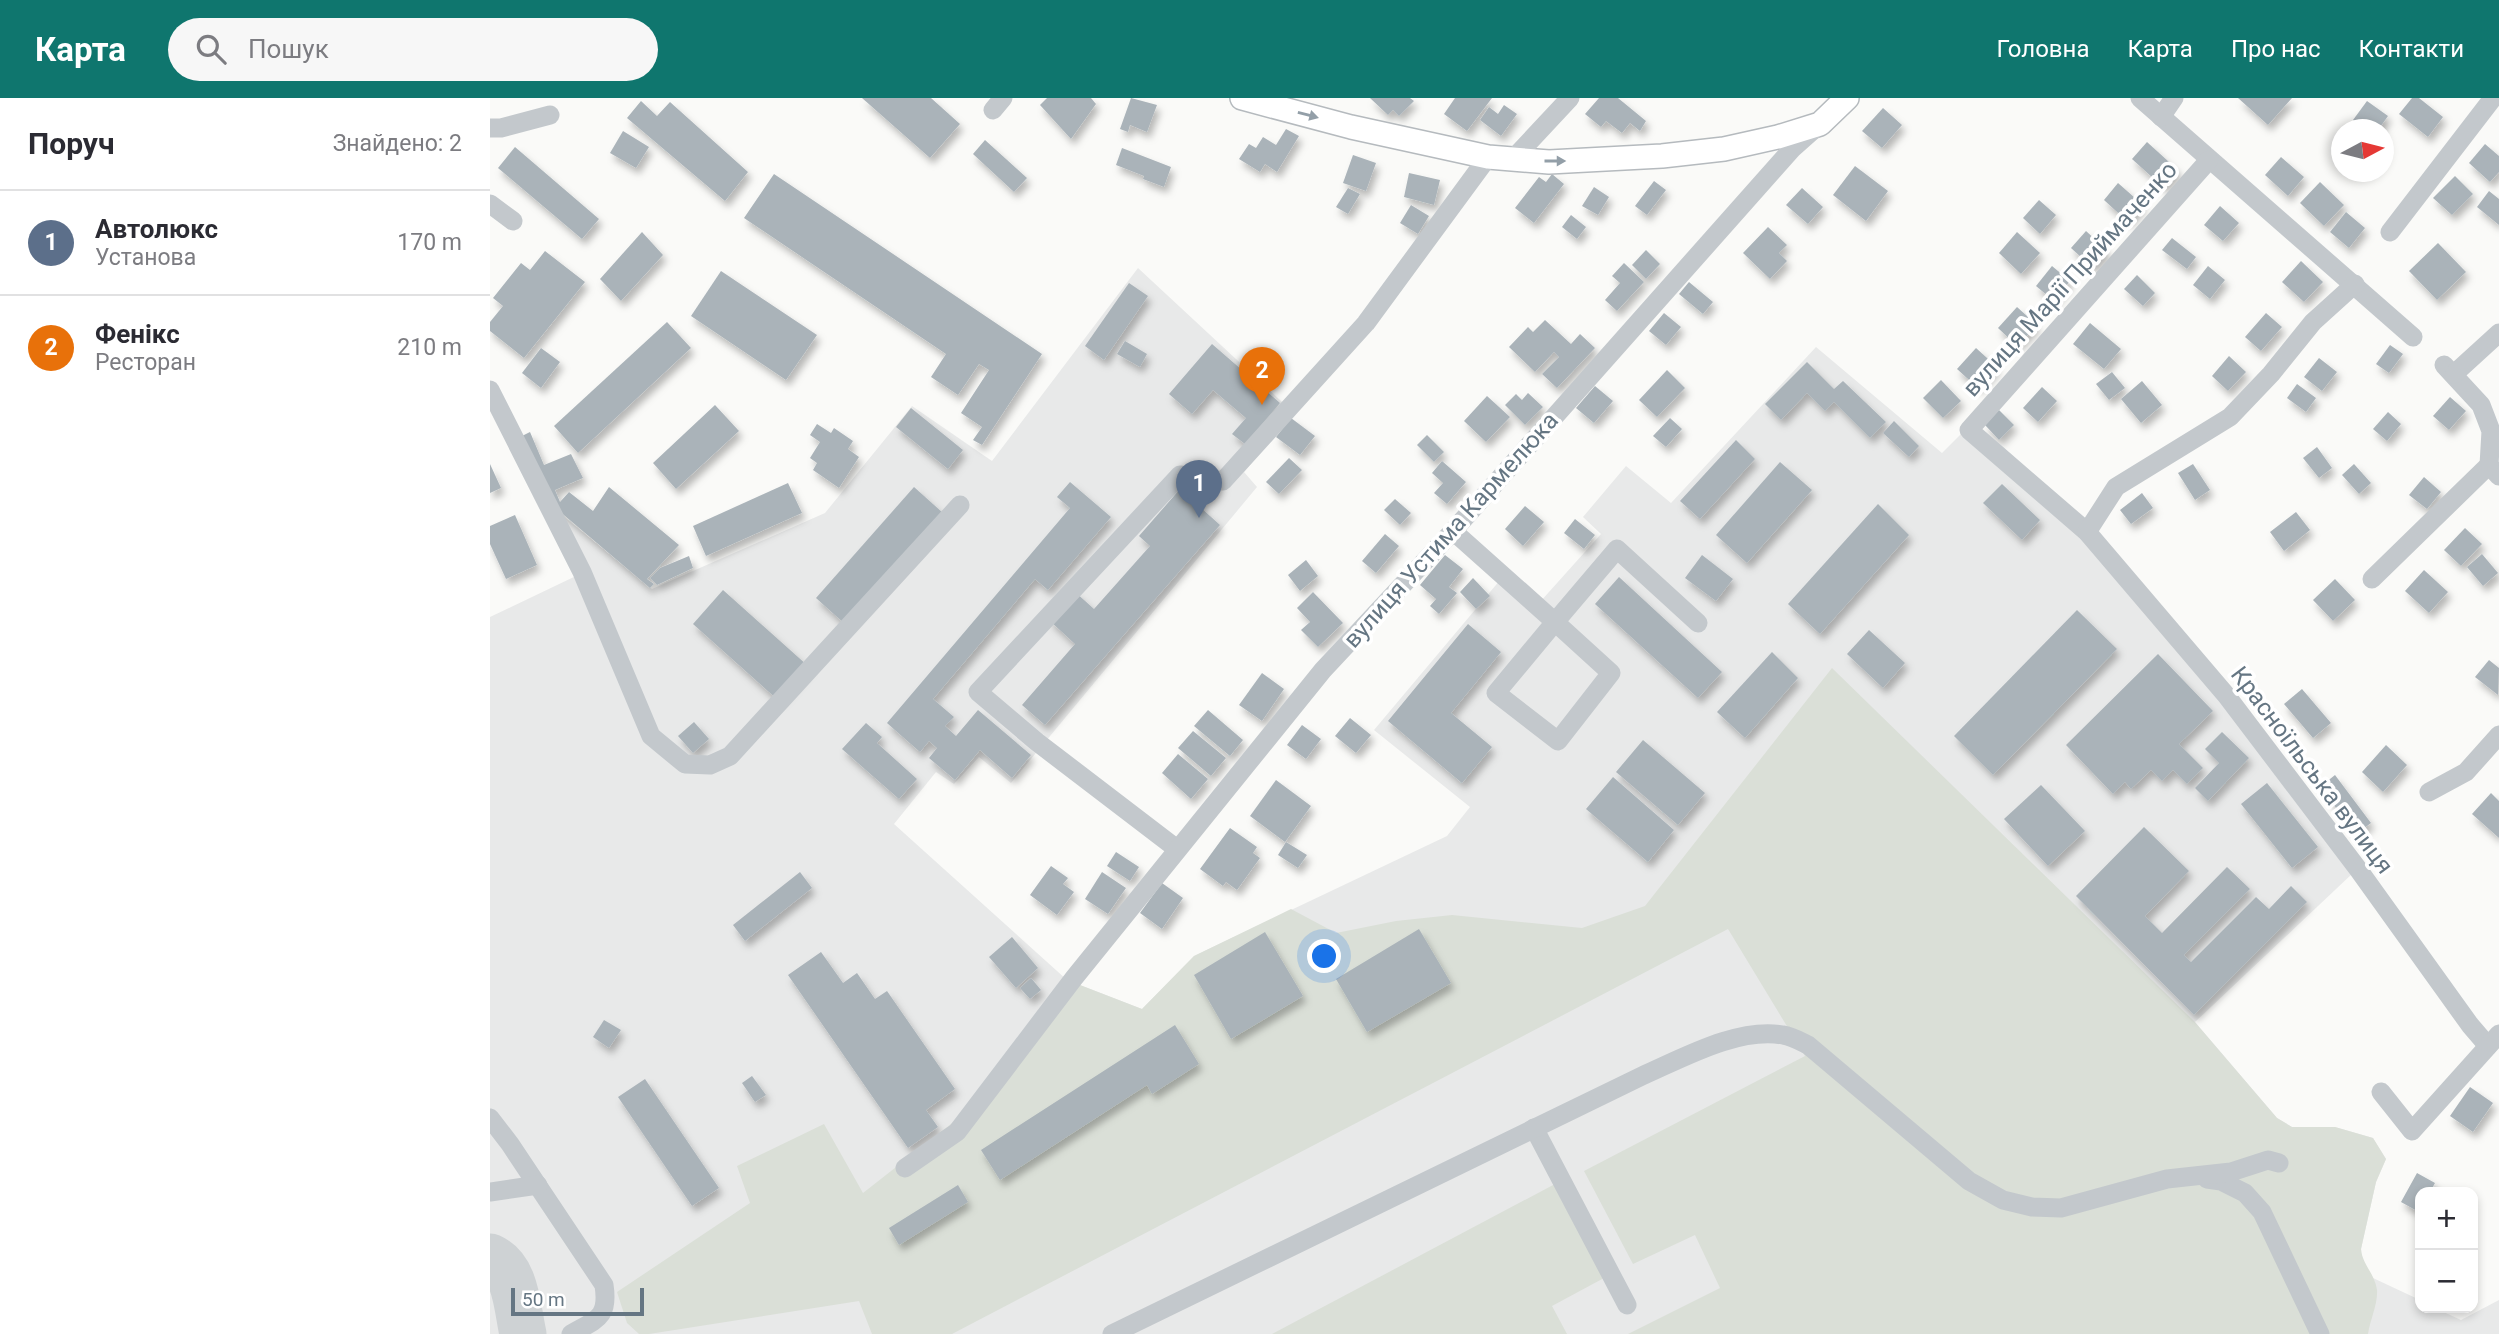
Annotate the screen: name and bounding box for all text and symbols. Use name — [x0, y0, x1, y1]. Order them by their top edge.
search box — [168, 18, 658, 81]
text: Карта — [35, 30, 126, 69]
icon: search — [192, 30, 230, 68]
text: Пошук — [248, 34, 329, 64]
text: Головна — [1997, 35, 2089, 63]
text: Карта — [2127, 35, 2193, 63]
text: Про нас — [2231, 35, 2321, 63]
text: Контакти — [2359, 35, 2464, 63]
one-way arrow — [1297, 110, 1319, 121]
north arrow — [2331, 119, 2394, 182]
text: Поруч — [28, 126, 115, 161]
text: Знайдено: 2 — [333, 130, 462, 157]
one-way arrow — [1544, 155, 1566, 167]
street label: вулиця Марії Приймаченко — [1957, 156, 2183, 402]
text: Автолюкс — [95, 214, 218, 244]
text: 1 — [44, 229, 58, 256]
text: 170 m — [397, 229, 462, 256]
text: Установа — [95, 244, 196, 271]
text: Фенікс — [95, 319, 180, 349]
text: 2 — [44, 334, 58, 361]
text: 210 m — [397, 334, 462, 361]
pin: 2 — [1239, 347, 1285, 405]
text: Ресторан — [95, 349, 196, 376]
street label: вулиця Устима Кармелюка — [1338, 407, 1564, 653]
pin: 1 — [1176, 460, 1222, 518]
street label: Красноїльська вулиця — [2225, 661, 2399, 879]
your location — [1307, 939, 1341, 973]
map controls — [2415, 1187, 2478, 1313]
button: + — [2415, 1187, 2478, 1250]
button: − — [2415, 1250, 2478, 1313]
scale bar — [511, 1285, 644, 1317]
text: 50 m — [522, 1288, 565, 1311]

